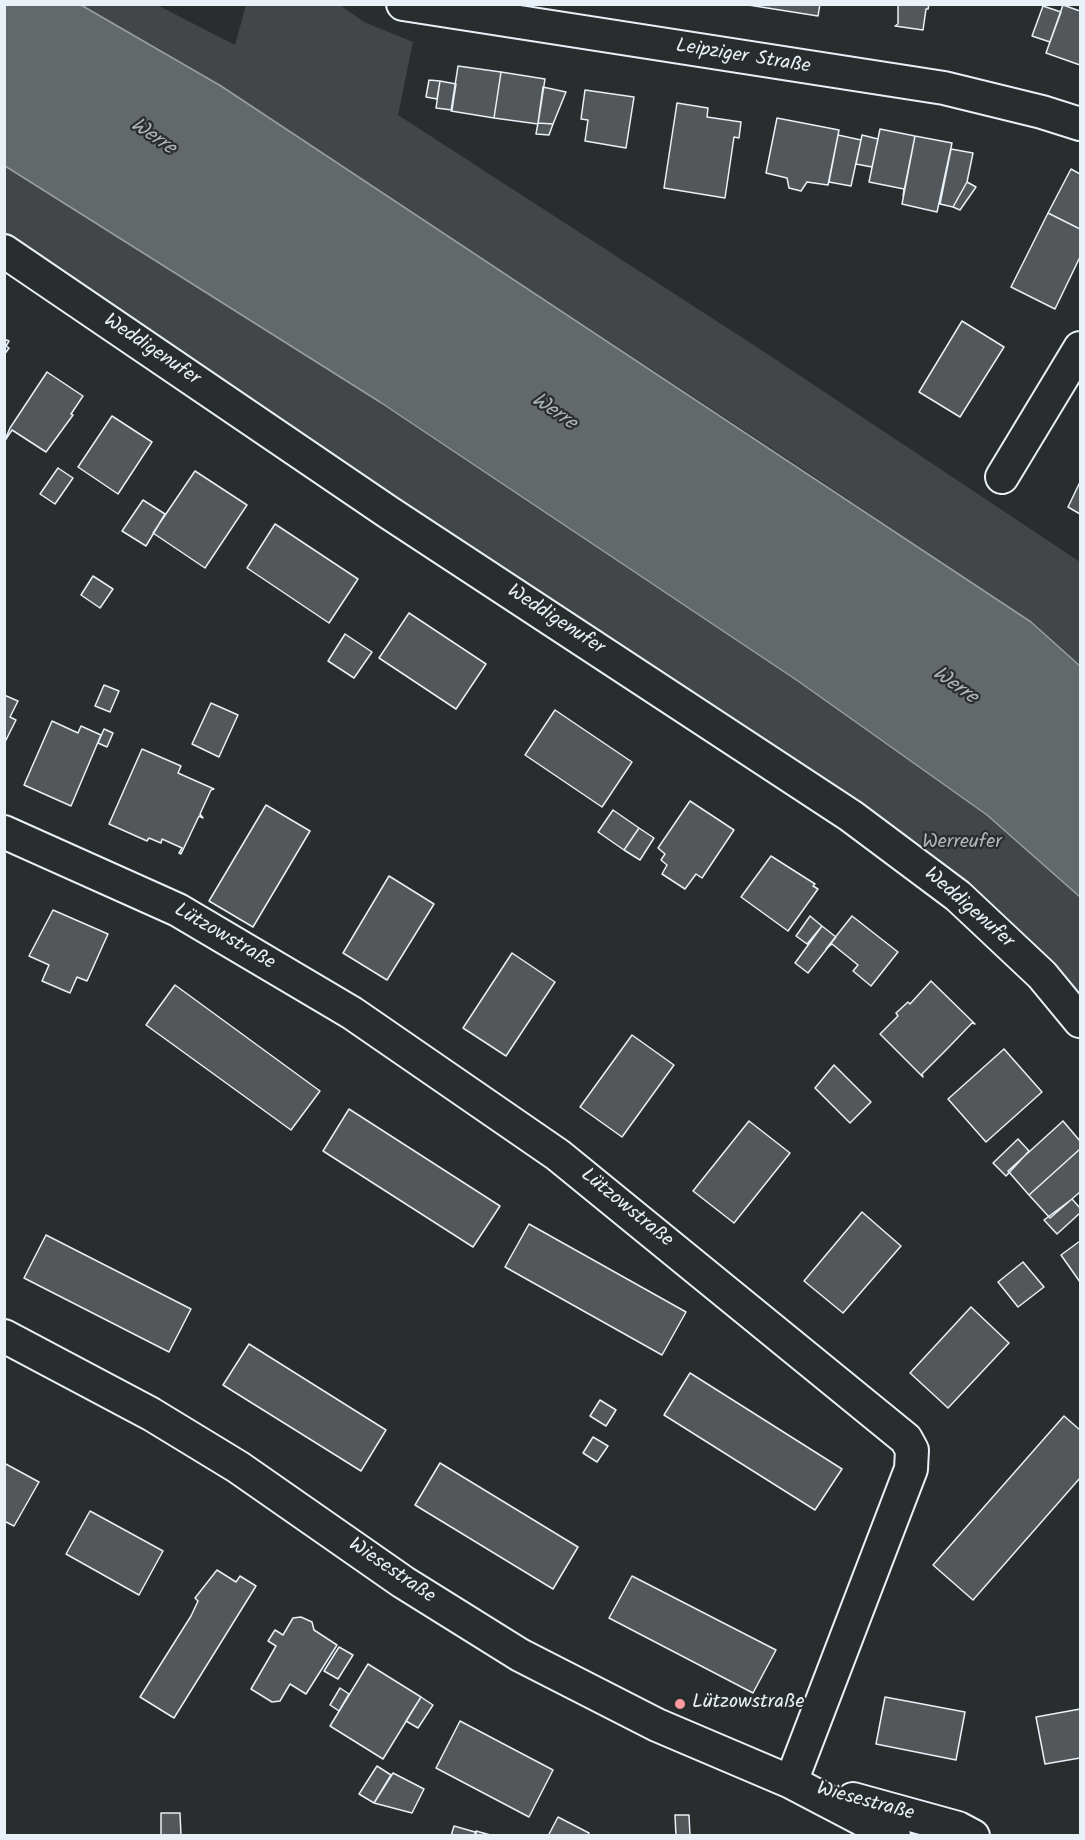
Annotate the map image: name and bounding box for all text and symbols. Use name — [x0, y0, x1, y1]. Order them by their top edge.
street label: Leipziger Straße — [674, 36, 812, 80]
water label: Werre — [125, 114, 179, 162]
street label: Weddigenufer — [98, 310, 204, 392]
water label: Werre — [526, 389, 580, 437]
street label: Weddigenufer — [502, 581, 608, 661]
water label: Werre — [927, 663, 981, 711]
park label: Werreufer — [922, 832, 1002, 856]
street label: Weddigenufer — [918, 863, 1018, 955]
street label: Lützowstraße — [169, 899, 279, 977]
street label: Lützowstraße — [575, 1164, 677, 1254]
street label: Wiesestraße — [343, 1534, 439, 1610]
place label: Lützowstraße — [692, 1692, 805, 1716]
marker: Lützowstraße — [673, 1697, 687, 1711]
street label: Wiesestraße — [814, 1778, 916, 1828]

